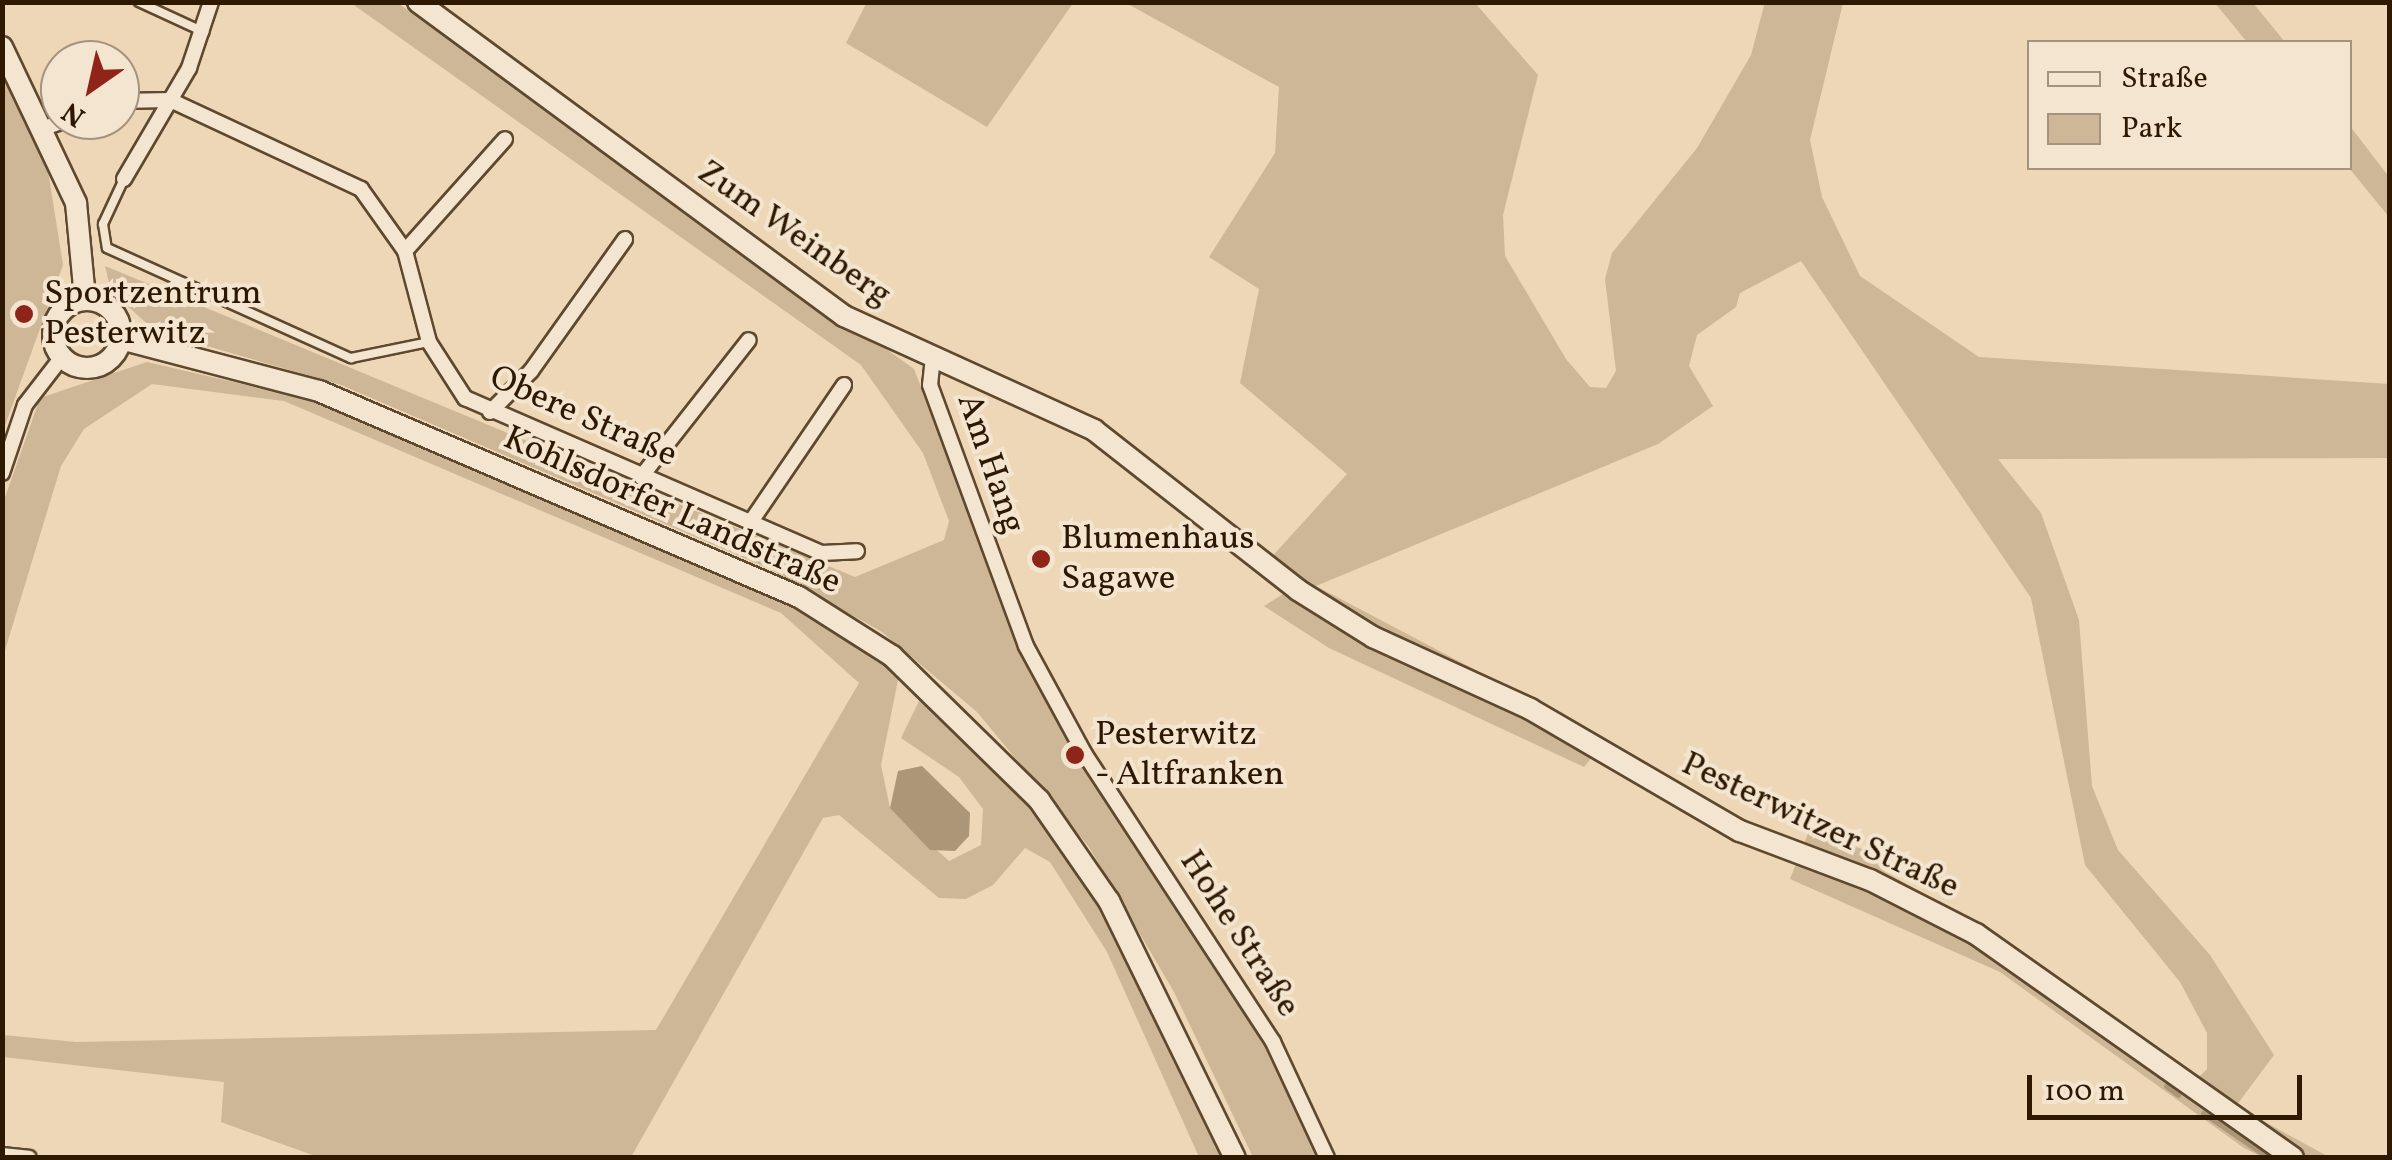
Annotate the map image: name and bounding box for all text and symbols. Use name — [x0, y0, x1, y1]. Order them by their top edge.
north arrow — [40, 40, 140, 140]
legend — [2027, 40, 2352, 170]
text: Straße — [2121, 58, 2208, 100]
text: N — [55, 92, 93, 135]
text: Park — [2121, 108, 2182, 150]
street label: Zum Weinberg — [688, 151, 900, 317]
place label: Sportzentrum Pesterwitz — [44, 273, 262, 355]
marker: Sportzentrum Pesterwitz — [13, 303, 35, 325]
street label: Obere Straße — [483, 357, 683, 477]
street label: Am Hang — [947, 389, 1033, 539]
street label: Kohlsdorfer Landstraße — [497, 418, 847, 604]
place label: Blumenhaus Sagawe — [1061, 518, 1254, 600]
marker: Blumenhaus Sagawe — [1030, 548, 1052, 570]
place label: Pesterwitz - Altfranken — [1095, 714, 1285, 796]
street label: Pesterwitzer Straße — [1675, 743, 1965, 909]
marker: Pesterwitz - Altfranken — [1064, 744, 1086, 766]
street label: Hohe Straße — [1170, 843, 1308, 1025]
scale bar — [2032, 1055, 2307, 1117]
text: 100 m — [2044, 1071, 2125, 1113]

